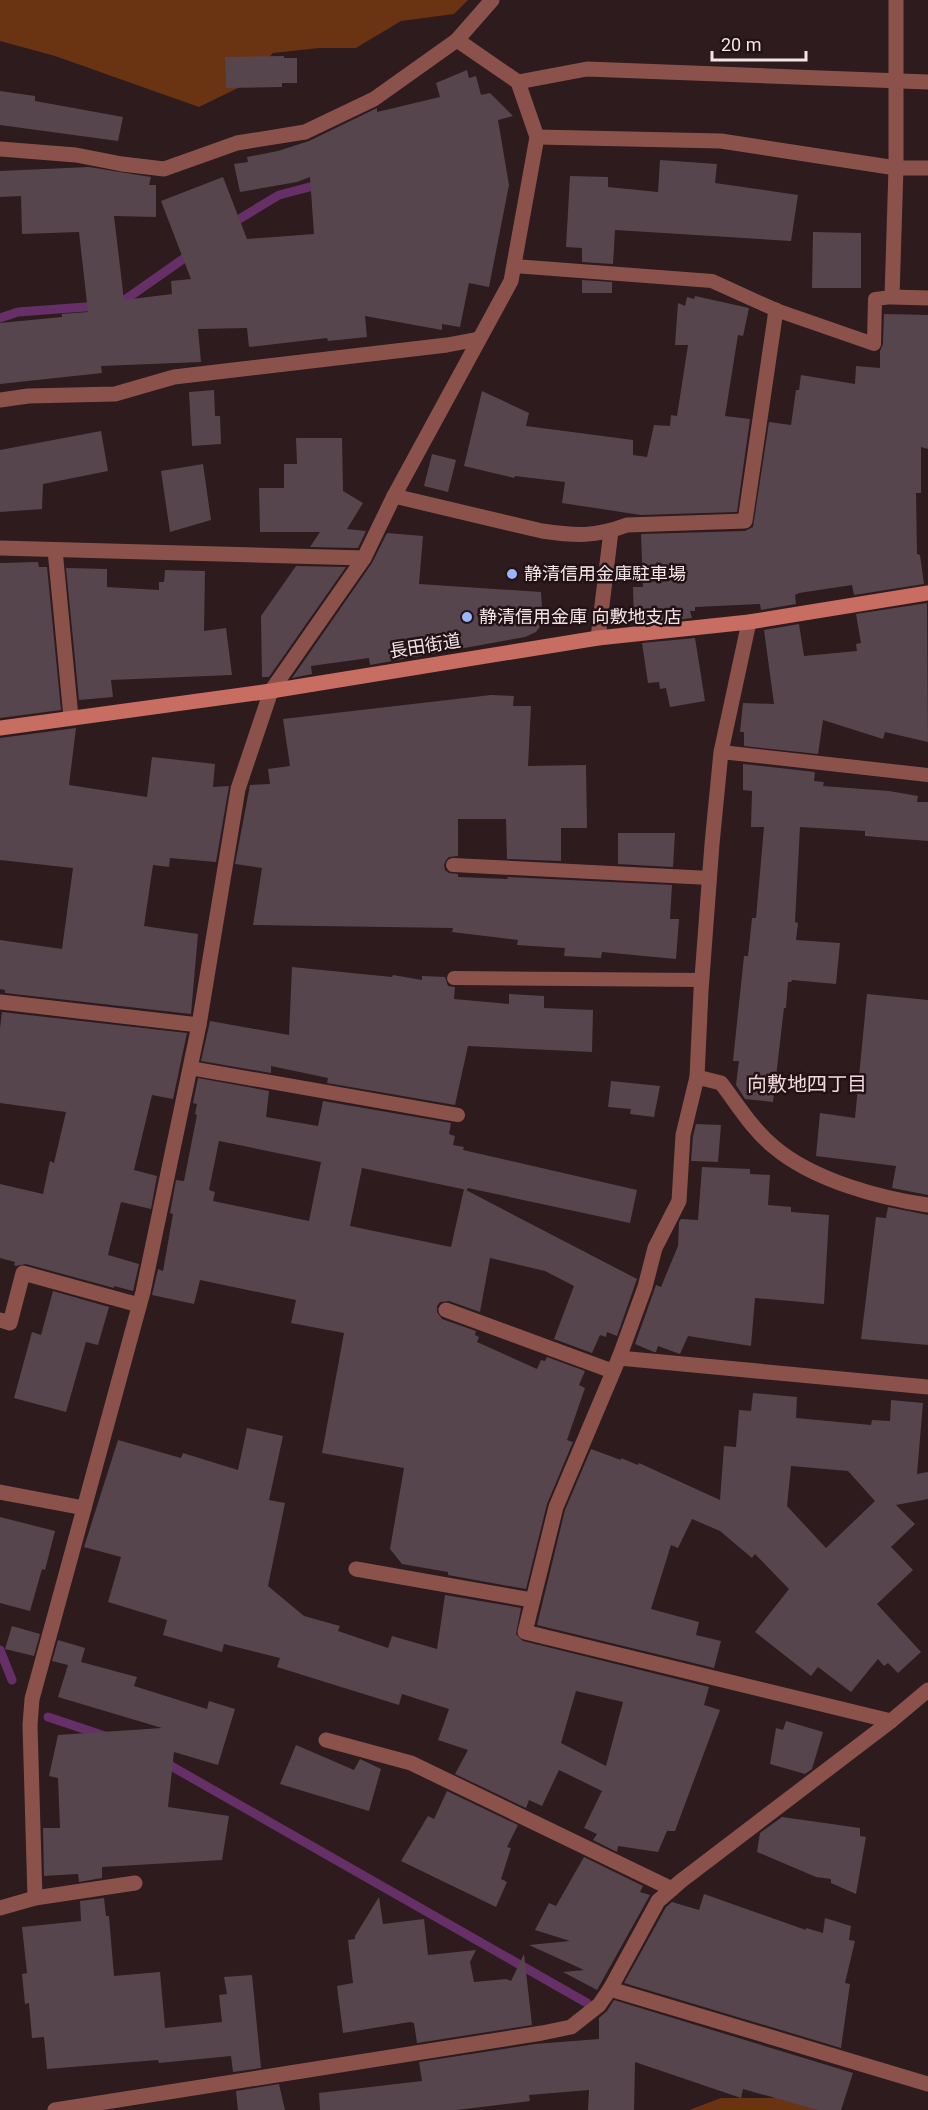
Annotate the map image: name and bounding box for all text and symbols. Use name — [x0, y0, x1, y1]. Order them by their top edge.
scale bar — [712, 24, 806, 62]
text: 20 m — [721, 34, 761, 55]
place label: 静清信用金庫駐車場 — [524, 563, 686, 584]
marker: 静清信用金庫駐車場 — [505, 567, 519, 581]
place label: 静清信用金庫 向敷地支店 — [479, 606, 681, 627]
marker: 静清信用金庫 向敷地支店 — [460, 610, 474, 624]
street label: 長田街道 — [388, 630, 462, 662]
district label: 向敷地四丁目 — [747, 1072, 867, 1096]

